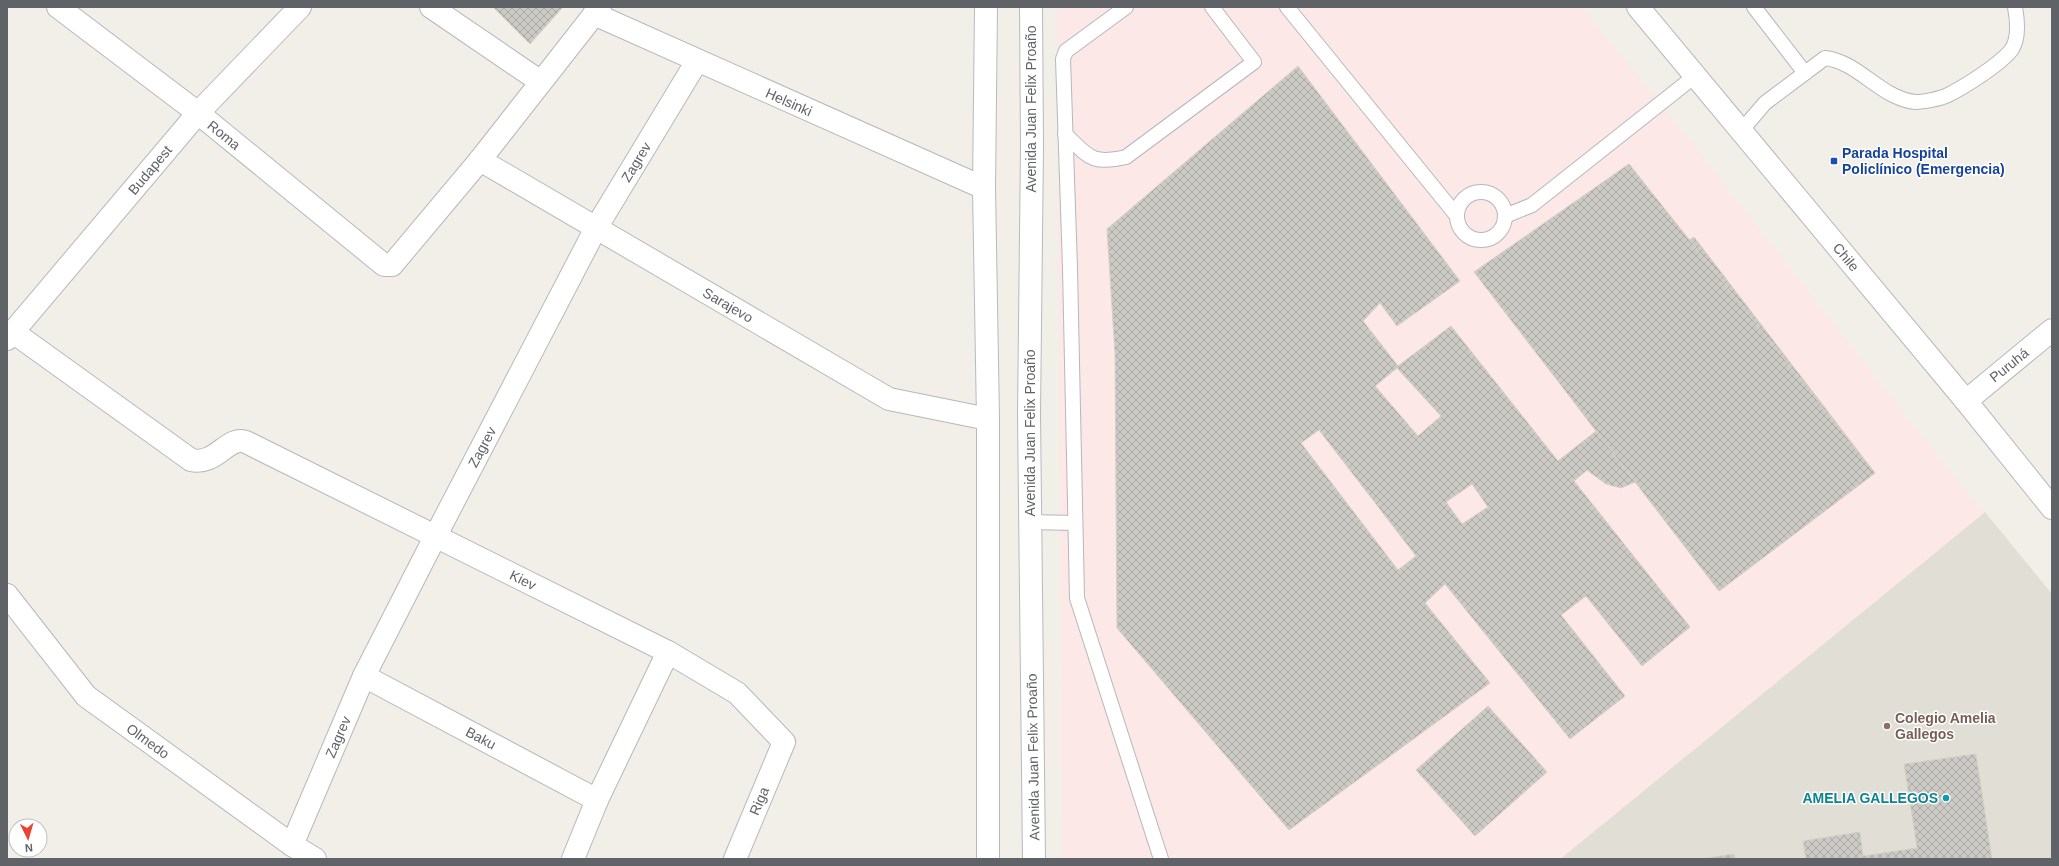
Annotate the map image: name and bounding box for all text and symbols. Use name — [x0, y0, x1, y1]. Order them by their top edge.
street label: Avenida Juan Felix Proaño — [1023, 25, 1039, 193]
street label: Helsinki — [763, 85, 815, 119]
street label: Roma — [204, 117, 244, 153]
street label: Zagrev — [618, 139, 654, 185]
street label: Budapest — [125, 142, 175, 198]
place label: Parada Hospital Policlínico (Emergencia) — [1842, 145, 2005, 177]
marker: Parada Hospital Policlínico (Emergencia) — [1829, 156, 1839, 166]
street label: Chile — [1830, 240, 1863, 275]
street label: Sarajevo — [700, 284, 756, 326]
street label: Puruhá — [1986, 344, 2032, 385]
street label: Avenida Juan Felix Proaño — [1022, 349, 1038, 517]
street label: Zagrev — [465, 424, 499, 470]
street label: Kiev — [507, 567, 539, 593]
street label: Avenida Juan Felix Proaño — [1024, 673, 1042, 841]
place label: Colegio Amelia Gallegos — [1895, 710, 1996, 742]
street label: Zagrev — [322, 714, 354, 760]
street label: Olmedo — [123, 720, 173, 762]
marker: Colegio Amelia Gallegos — [1882, 721, 1892, 731]
street label: Baku — [463, 723, 499, 753]
street label: Riga — [746, 784, 772, 817]
place label: AMELIA GALLEGOS — [1802, 790, 1938, 806]
marker: AMELIA GALLEGOS — [1941, 793, 1951, 803]
north arrow — [8, 818, 48, 858]
text: N — [24, 842, 33, 854]

